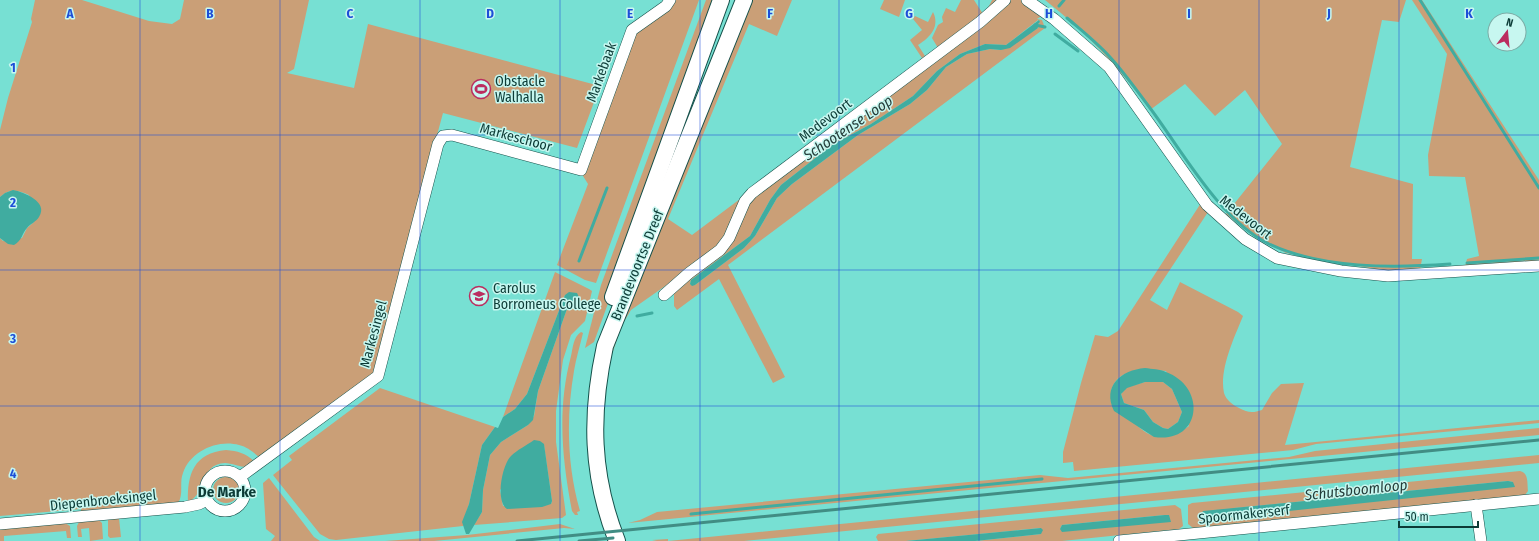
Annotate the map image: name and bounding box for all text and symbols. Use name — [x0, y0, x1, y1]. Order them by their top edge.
text: A — [65, 6, 74, 21]
text: B — [206, 6, 214, 21]
text: C — [347, 6, 354, 21]
text: D — [486, 6, 494, 21]
text: E — [627, 6, 633, 21]
text: F — [767, 6, 773, 21]
text: G — [905, 6, 913, 21]
text: H — [1045, 6, 1053, 21]
text: I — [1187, 6, 1191, 21]
text: J — [1326, 6, 1331, 21]
text: K — [1465, 6, 1473, 21]
north arrow — [1487, 12, 1527, 52]
text: N — [1505, 16, 1515, 30]
street label: Markebaak — [583, 39, 620, 104]
text: 1 — [10, 60, 16, 75]
place label: Obstacle Walhalla — [495, 73, 545, 106]
sports icon: Obstacle Walhalla — [470, 78, 492, 100]
water label: Schootense Loop — [799, 92, 896, 165]
street label: Medevoort — [796, 95, 855, 146]
street label: Markeschoor — [478, 120, 554, 155]
street label: Medevoort — [1216, 192, 1276, 243]
text: 2 — [9, 195, 16, 210]
street label: Brandevoortse Dreef — [607, 206, 668, 323]
place label: Carolus Borromeus College — [493, 280, 601, 313]
school or university icon: Carolus Borromeus College — [468, 285, 490, 307]
street label: Markesingel — [356, 298, 391, 370]
text: 3 — [9, 331, 16, 346]
text: 4 — [10, 466, 17, 481]
water label: Schutsboomloop — [1303, 476, 1408, 504]
district label: De Marke — [198, 483, 257, 501]
street label: Diepenbroeksingel — [49, 486, 157, 515]
street label: Spoormakerserf — [1198, 501, 1292, 528]
scale bar — [1399, 503, 1478, 529]
text: 50 m — [1405, 510, 1429, 524]

